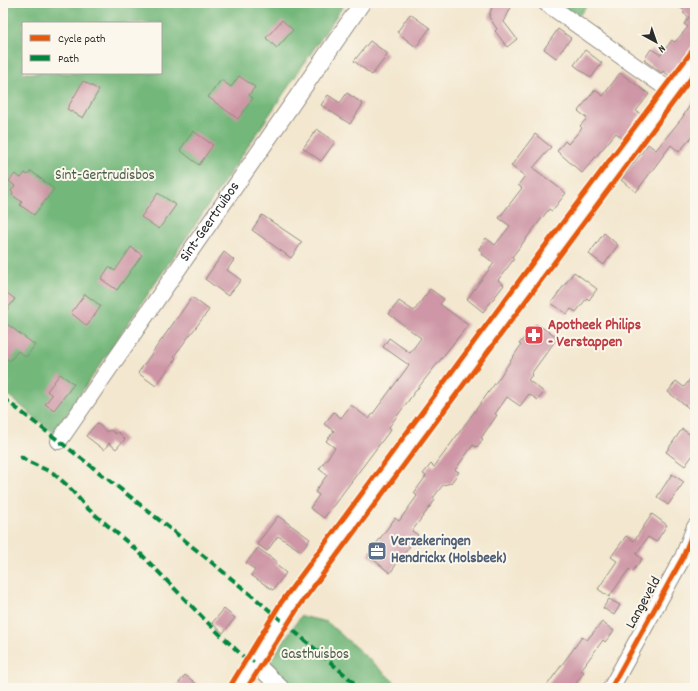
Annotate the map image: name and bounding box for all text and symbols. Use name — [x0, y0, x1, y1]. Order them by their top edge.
legend — [22, 22, 162, 74]
north arrow — [636, 22, 676, 62]
text: Cycle path — [58, 31, 106, 48]
text: N — [653, 40, 668, 56]
text: Path — [58, 51, 79, 68]
park label: Sint-Gertrudisbos — [55, 165, 155, 187]
street label: Sint-Geertruibos — [175, 178, 246, 267]
place label: Apotheek Philips - Verstappen — [548, 315, 641, 354]
pharmacy icon: Apotheek Philips - Verstappen — [523, 324, 545, 346]
place label: Verzekeringen Hendrickx (Holsbeek) — [391, 531, 506, 570]
office icon: Verzekeringen Hendrickx (Holsbeek) — [366, 540, 388, 562]
street label: Langeveld — [621, 573, 667, 633]
park label: Gasthuisbos — [281, 644, 349, 666]

